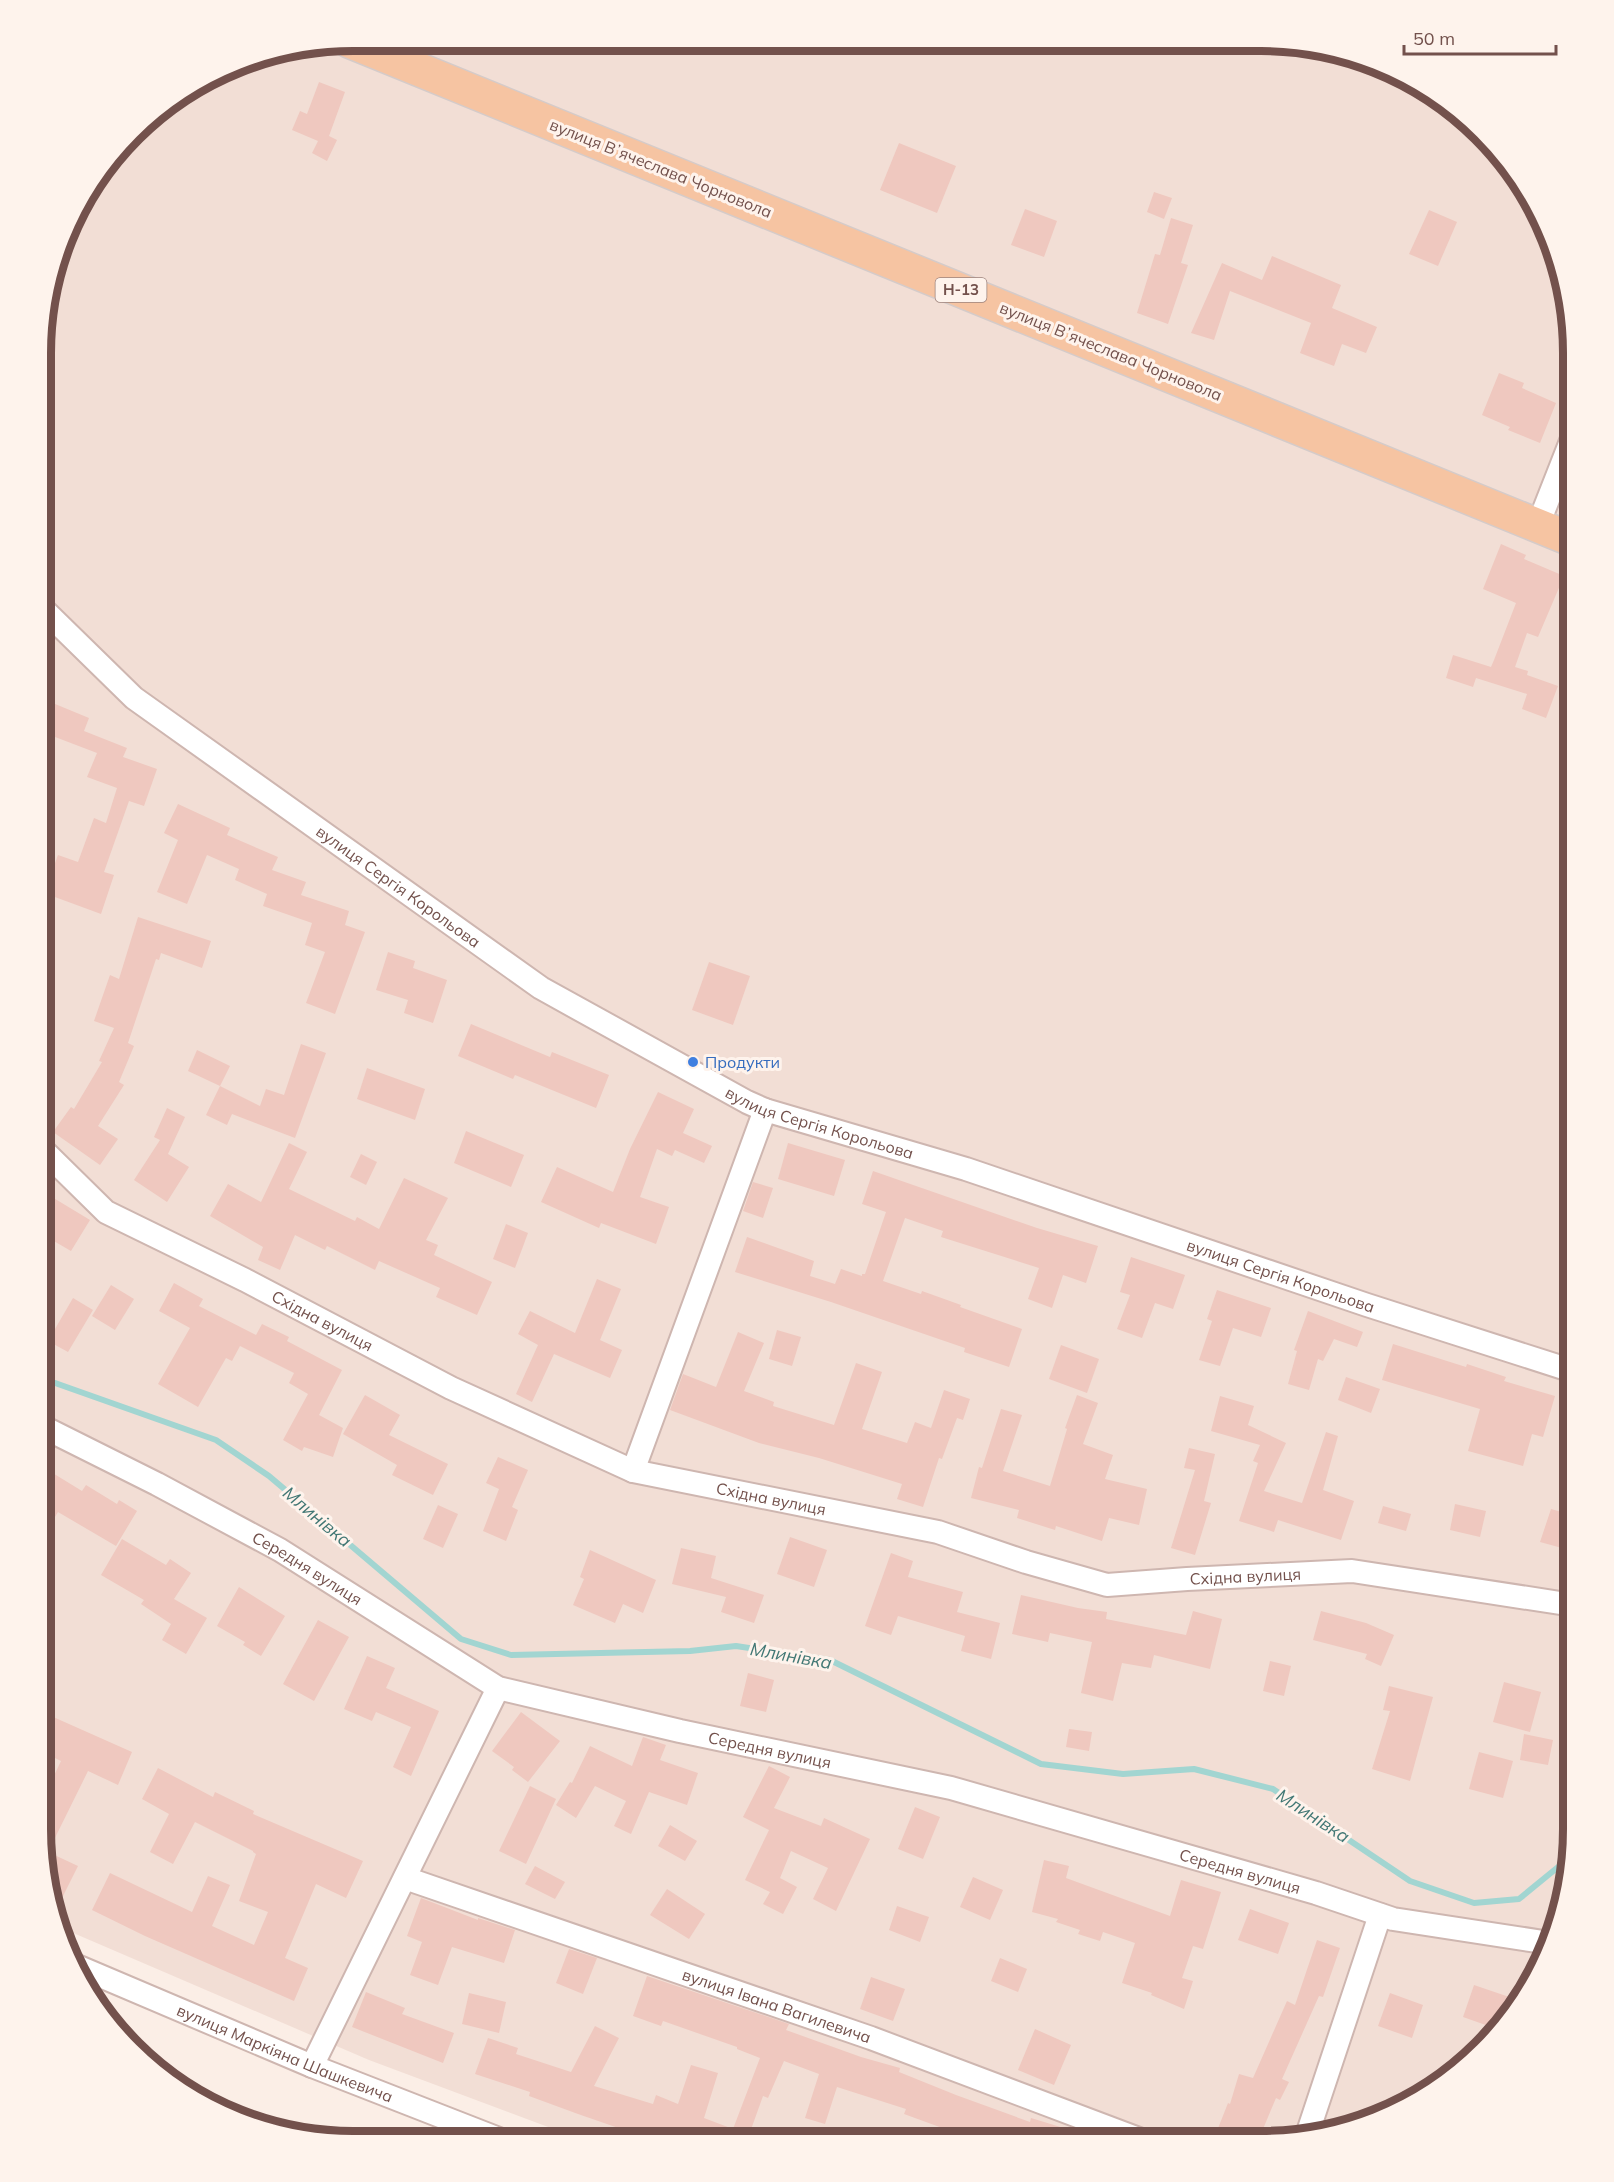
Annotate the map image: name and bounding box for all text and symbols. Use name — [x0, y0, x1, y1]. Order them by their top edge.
scale bar — [1404, 18, 1556, 56]
text: 50 m — [1413, 27, 1455, 50]
street label: вулиця Вʼячеслава Чорновола — [547, 114, 775, 222]
road number: Н-13 — [936, 278, 986, 302]
street label: вулиця Вʼячеслава Чорновола — [997, 297, 1225, 405]
street label: вулиця Сергія Корольова — [312, 821, 485, 952]
place label: Продукти — [705, 1052, 780, 1072]
marker: Продукти — [686, 1055, 700, 1069]
street label: вулиця Сергія Корольова — [722, 1082, 916, 1163]
street label: вулиця Сергія Корольова — [1184, 1235, 1377, 1317]
street label: Східна вулиця — [268, 1286, 376, 1355]
street label: Східна вулиця — [715, 1478, 828, 1519]
water label: Млинівка — [278, 1481, 356, 1552]
street label: Середня вулиця — [249, 1527, 366, 1609]
street label: Східна вулиця — [1189, 1563, 1301, 1589]
water label: Млинівка — [748, 1637, 834, 1674]
street label: Середня вулиця — [706, 1727, 833, 1773]
water label: Млинівка — [1272, 1783, 1354, 1848]
street label: Середня вулиця — [1177, 1844, 1303, 1898]
street label: вулиця Івана Вагилевича — [680, 1964, 874, 2047]
street label: вулиця Маркіяна Шашкевича — [174, 2000, 396, 2107]

